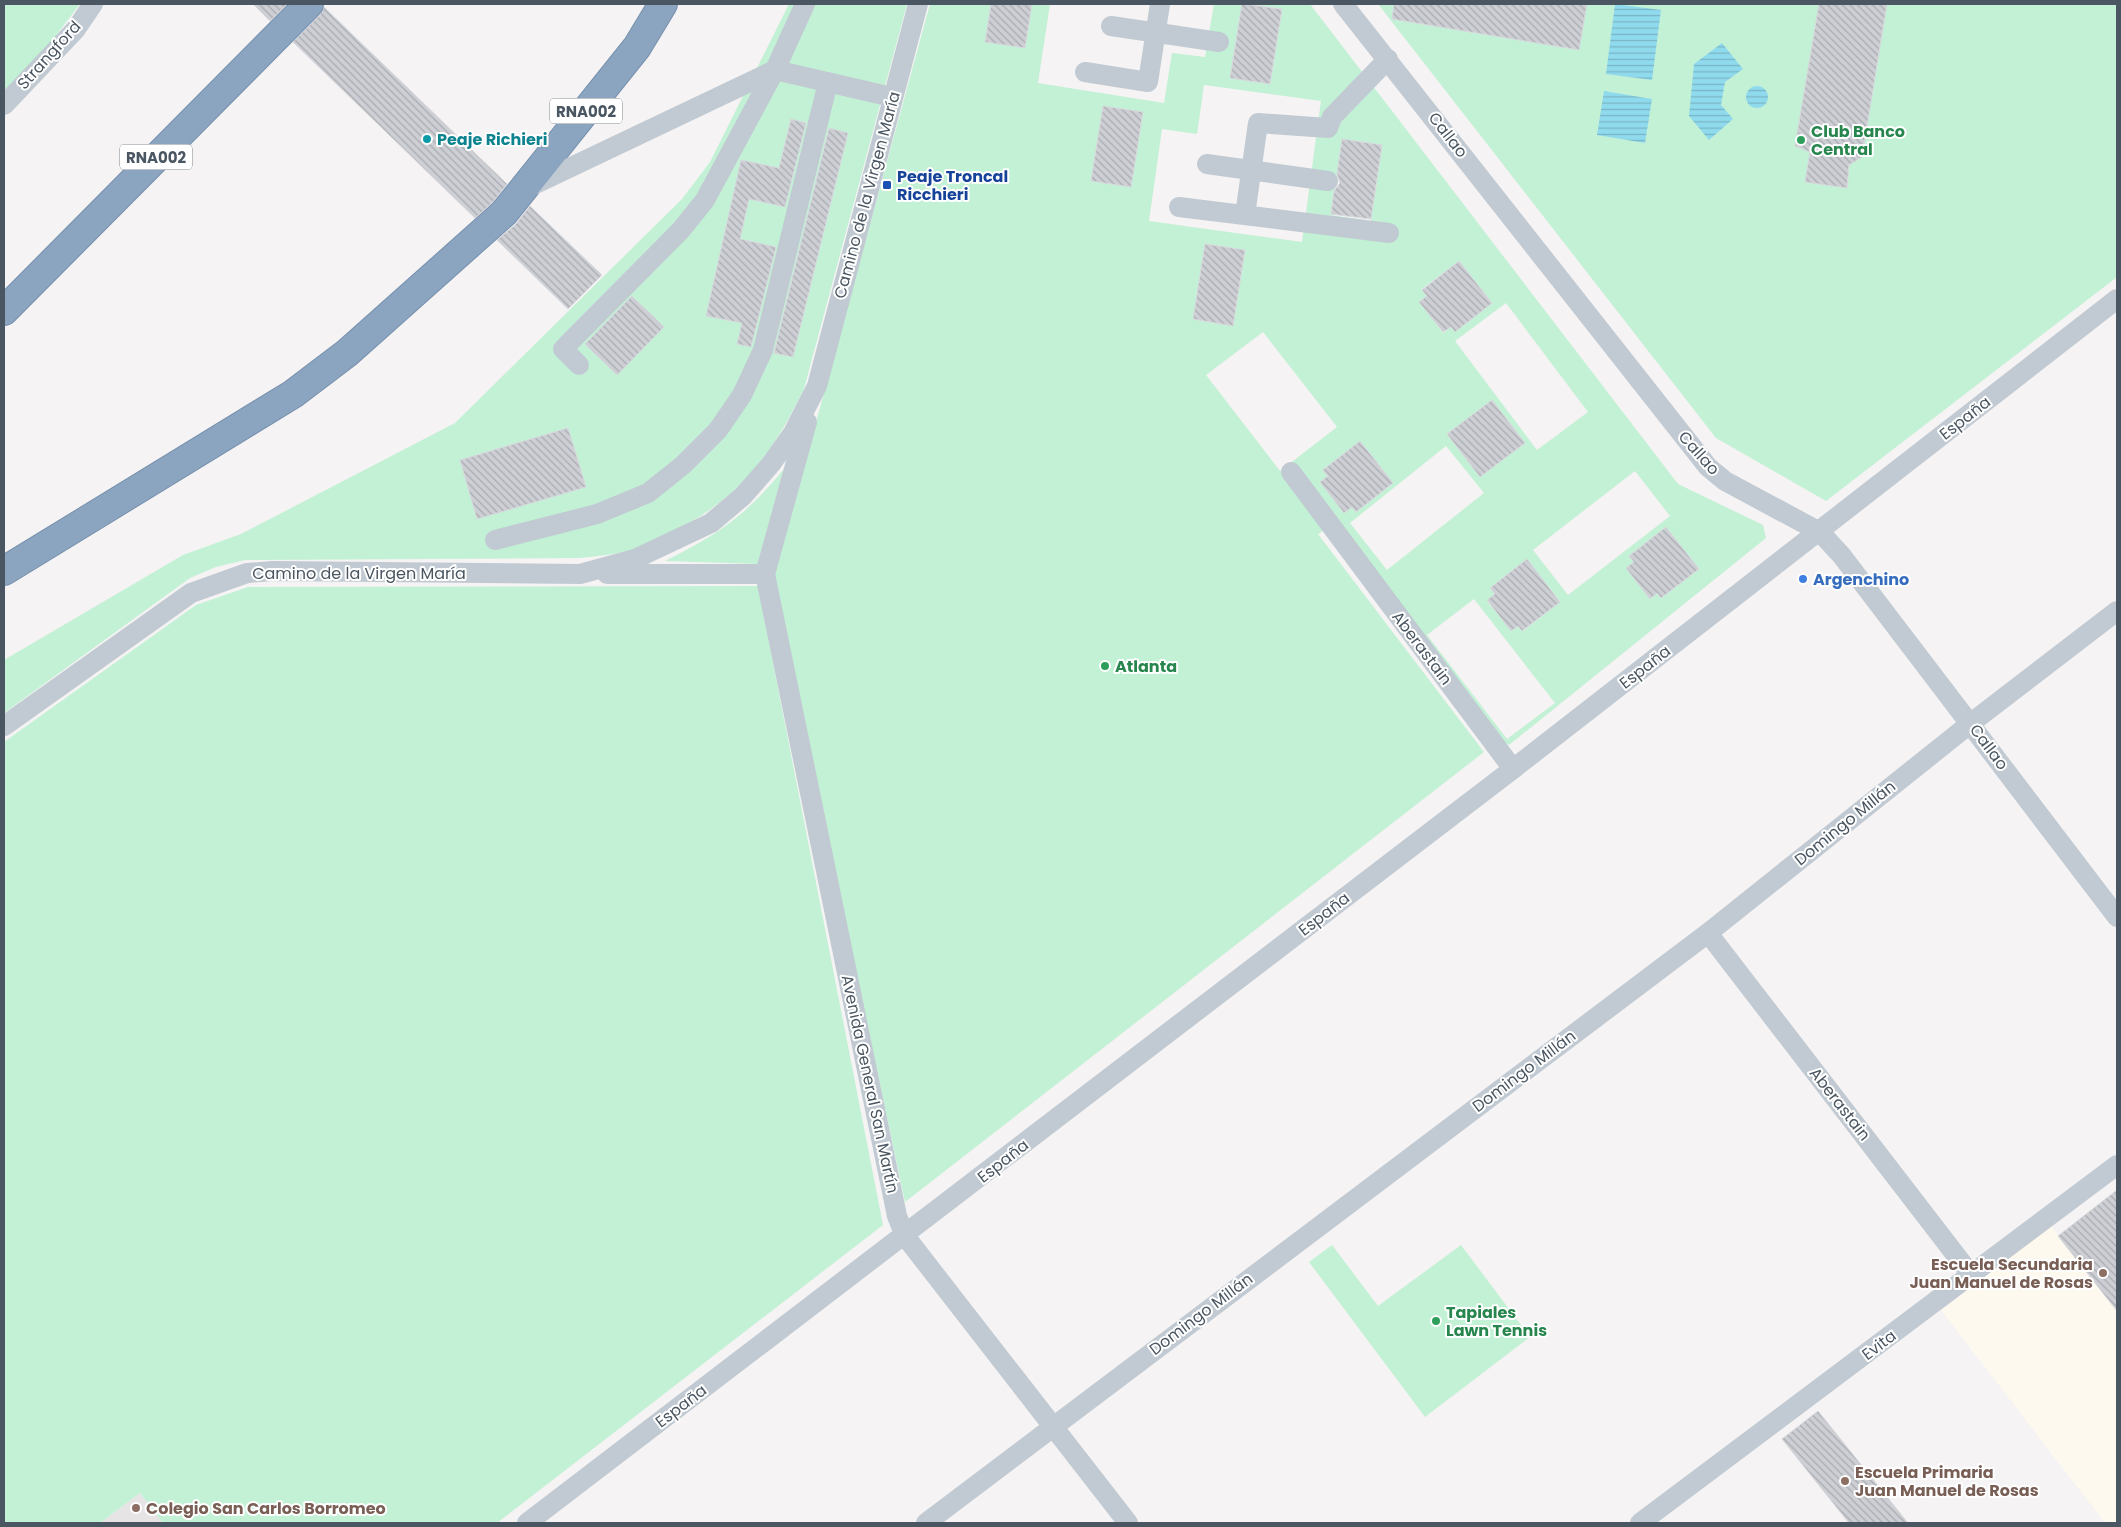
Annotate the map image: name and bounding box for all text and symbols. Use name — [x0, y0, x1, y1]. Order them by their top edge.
street label: Strangford — [12, 16, 86, 94]
street label: Camino de la Virgen María — [828, 89, 906, 301]
road number: RNA002 — [550, 98, 622, 124]
street label: Callao — [1423, 107, 1473, 163]
place label: Club Banco Central — [1811, 120, 1905, 161]
place label: Peaje Richieri — [437, 128, 547, 151]
marker: Peaje Richieri — [421, 133, 433, 145]
marker: Club Banco Central — [1795, 134, 1807, 146]
road number: RNA002 — [120, 144, 192, 170]
place label: Peaje Troncal Ricchieri — [897, 165, 1008, 206]
marker: Peaje Troncal Ricchieri — [881, 179, 893, 191]
street label: España — [1935, 391, 1995, 445]
street label: Callao — [1673, 426, 1725, 480]
street label: Camino de la Virgen María — [252, 562, 466, 585]
place label: Argenchino — [1813, 568, 1909, 591]
marker: Argenchino — [1797, 573, 1809, 585]
street label: Aberastain — [1386, 606, 1458, 690]
street label: España — [1615, 640, 1675, 694]
place label: Atlanta — [1115, 655, 1177, 678]
marker: Atlanta — [1099, 660, 1111, 672]
street label: Callao — [1964, 719, 2014, 775]
street label: Domingo Millán — [1790, 775, 1900, 871]
street label: España — [1294, 887, 1354, 941]
street label: Avenida General San Martín — [836, 973, 904, 1195]
street label: Domingo Millán — [1467, 1024, 1581, 1118]
street label: Aberastain — [1804, 1062, 1876, 1146]
street label: España — [973, 1134, 1033, 1188]
place label: Escuela Secundaria Juan Manuel de Rosas — [1909, 1253, 2093, 1294]
street label: Domingo Millán — [1144, 1267, 1258, 1361]
marker: Escuela Secundaria Juan Manuel de Rosas — [2097, 1267, 2109, 1279]
place label: Tapiales Lawn Tennis — [1446, 1301, 1547, 1342]
marker: Tapiales Lawn Tennis — [1430, 1315, 1442, 1327]
street label: Evita — [1857, 1324, 1901, 1366]
street label: España — [650, 1379, 712, 1433]
place label: Escuela Primaria Juan Manuel de Rosas — [1855, 1461, 2039, 1502]
marker: Escuela Primaria Juan Manuel de Rosas — [1839, 1475, 1851, 1487]
place label: Colegio San Carlos Borromeo — [146, 1497, 386, 1520]
marker: Colegio San Carlos Borromeo — [130, 1502, 142, 1514]

